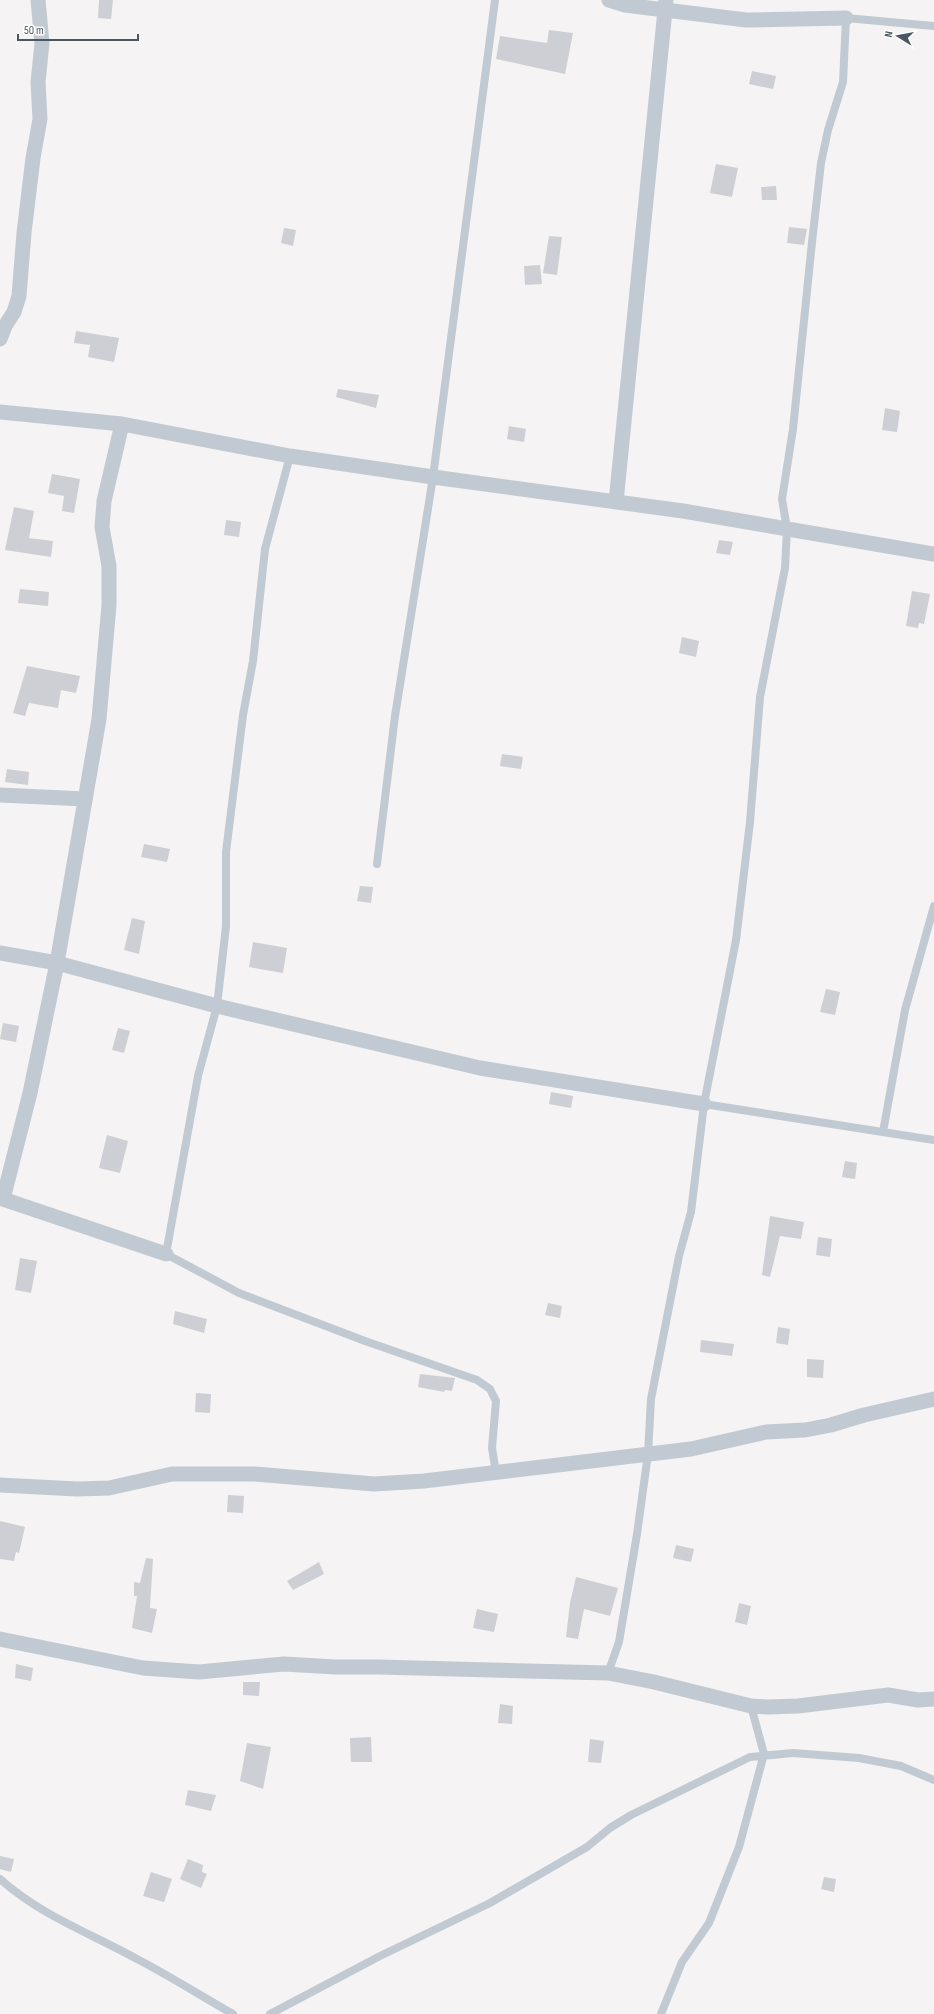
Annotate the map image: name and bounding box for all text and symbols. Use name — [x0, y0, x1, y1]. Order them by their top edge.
scale bar — [18, 16, 138, 42]
north arrow — [878, 16, 918, 56]
text: 50 m — [24, 23, 44, 38]
text: N — [882, 30, 896, 38]

